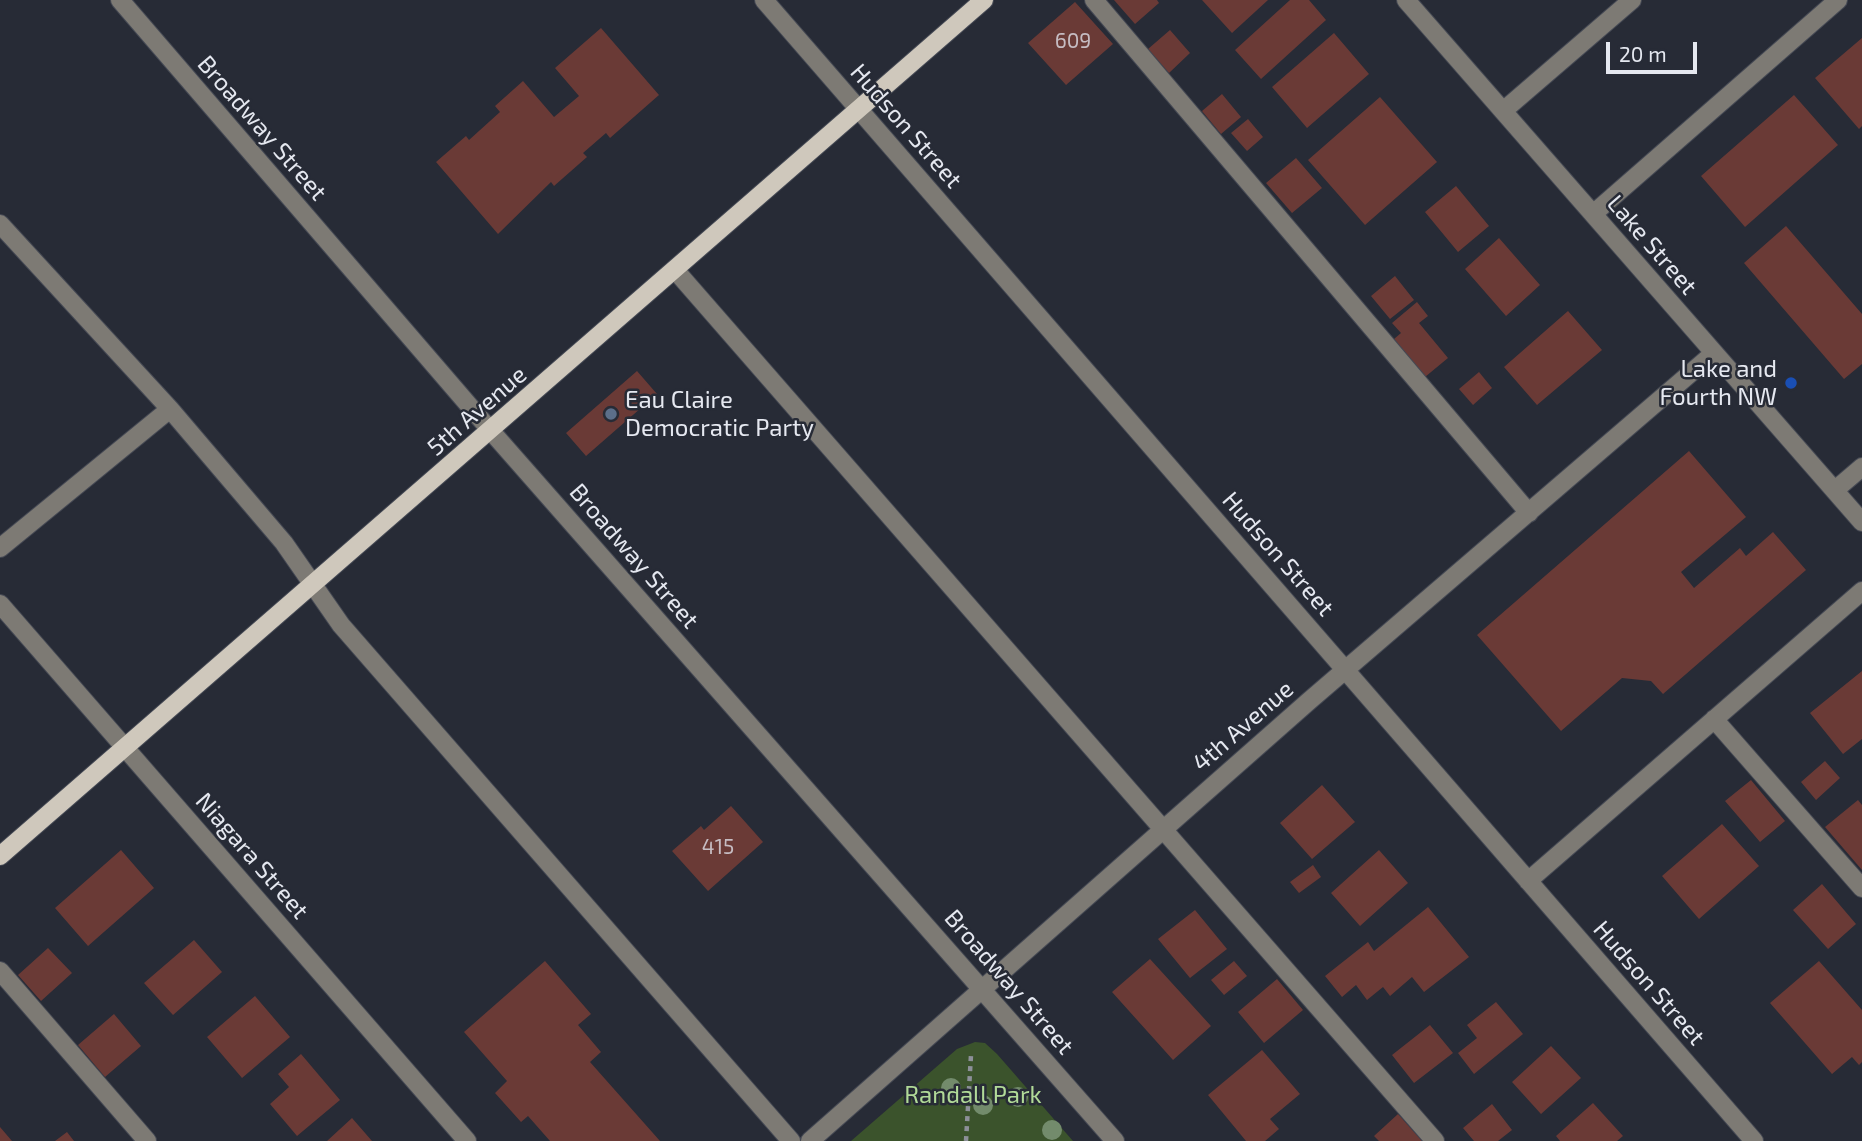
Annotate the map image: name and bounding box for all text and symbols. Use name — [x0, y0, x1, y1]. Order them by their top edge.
house number: 609 — [1055, 28, 1091, 54]
scale bar — [1610, 28, 1701, 72]
text: 20 m — [1619, 41, 1667, 66]
street label: Broadway Street — [191, 50, 333, 206]
street label: Hudson Street — [844, 58, 968, 194]
street label: Lake Street — [1601, 189, 1703, 301]
place label: Lake and Fourth NW — [1659, 355, 1777, 411]
street label: 5th Avenue — [422, 360, 532, 462]
marker: Lake and Fourth NW — [1783, 375, 1799, 391]
place label: Eau Claire Democratic Party — [625, 386, 814, 442]
marker: Eau Claire Democratic Party — [603, 406, 619, 422]
street label: Broadway Street — [563, 478, 705, 634]
street label: Hudson Street — [1216, 486, 1340, 622]
street label: 4th Avenue — [1187, 675, 1299, 777]
street label: Niagara Street — [190, 787, 314, 925]
house number: 415 — [702, 834, 734, 860]
street label: Broadway Street — [938, 904, 1080, 1060]
street label: Hudson Street — [1587, 915, 1711, 1051]
park label: Randall Park — [904, 1081, 1042, 1109]

